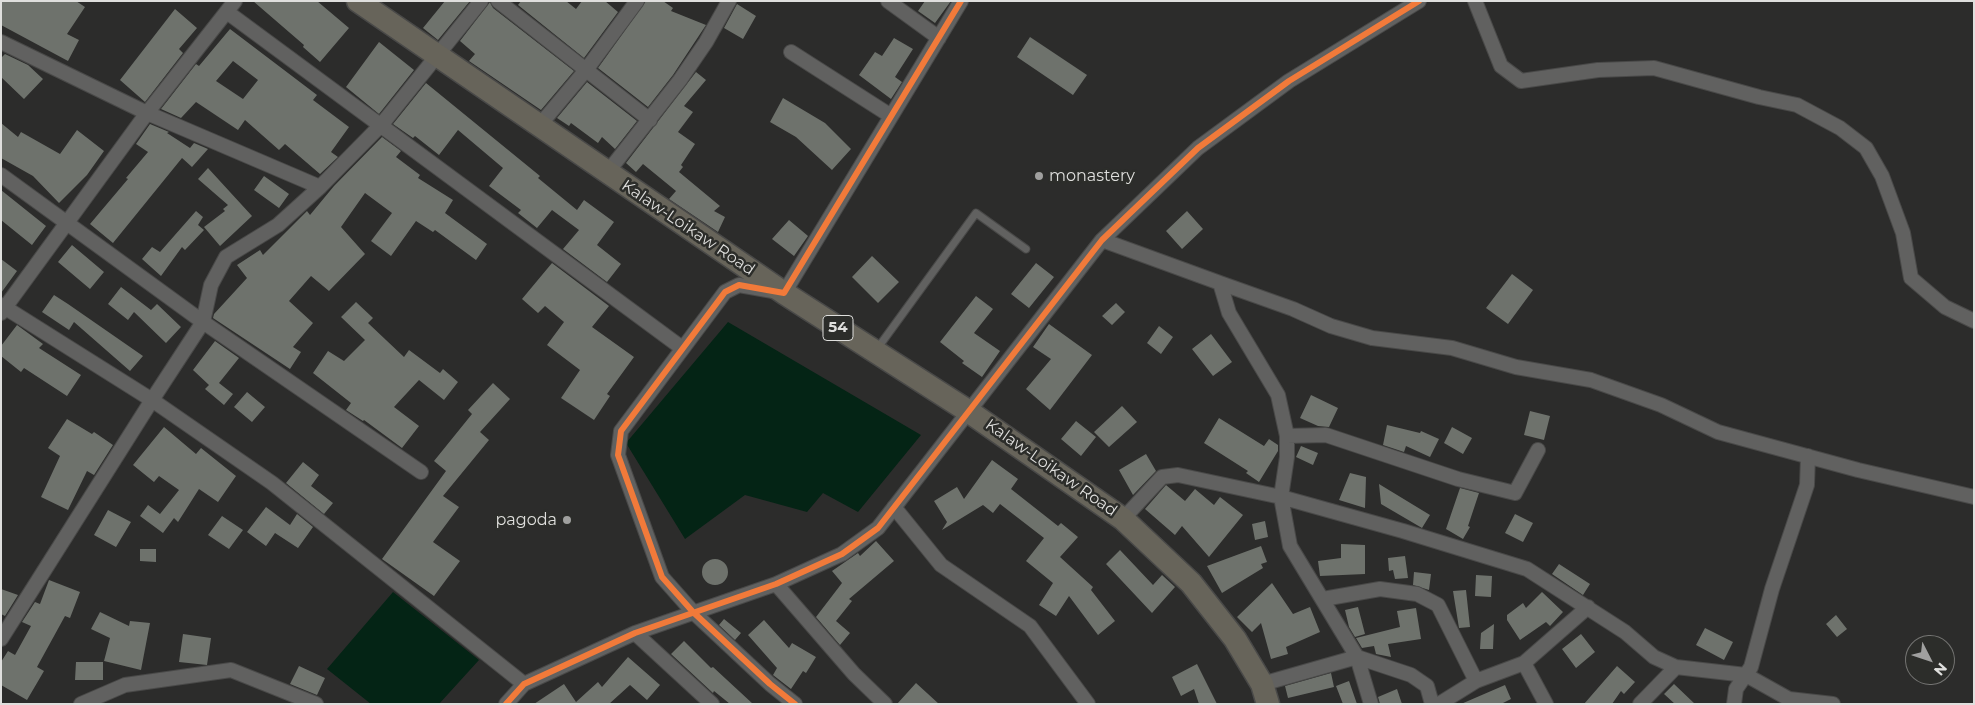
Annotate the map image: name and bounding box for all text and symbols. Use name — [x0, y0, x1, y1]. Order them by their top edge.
place label: monastery — [1049, 166, 1135, 186]
marker: monastery — [1033, 170, 1045, 182]
street label: Kalaw-Loikaw Road — [618, 176, 758, 280]
road number: 54 — [823, 316, 853, 340]
street label: Kalaw-Loikaw Road — [981, 415, 1121, 521]
place label: pagoda — [495, 510, 557, 530]
marker: pagoda — [561, 514, 573, 526]
north arrow — [1905, 635, 1955, 685]
text: N — [1930, 659, 1951, 679]

